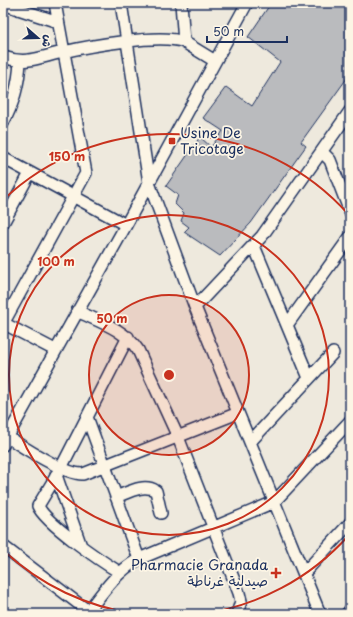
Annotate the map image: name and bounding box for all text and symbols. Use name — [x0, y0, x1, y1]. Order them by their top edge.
north arrow — [18, 18, 58, 58]
scale bar — [207, 18, 287, 44]
text: 50 m — [213, 22, 244, 40]
text: ش — [38, 33, 58, 50]
place label: Usine De Tricotage — [180, 122, 244, 159]
marker: Usine De Tricotage — [167, 136, 177, 146]
text: 150 m — [49, 147, 85, 165]
text: 100 m — [37, 252, 75, 270]
text: 50 m — [96, 309, 128, 327]
centre of rings — [162, 368, 176, 382]
place label: Pharmacie Granada صيدلية غرناطة — [131, 554, 268, 591]
marker: Pharmacie Granada صيدلية غرناطة — [271, 568, 281, 578]

